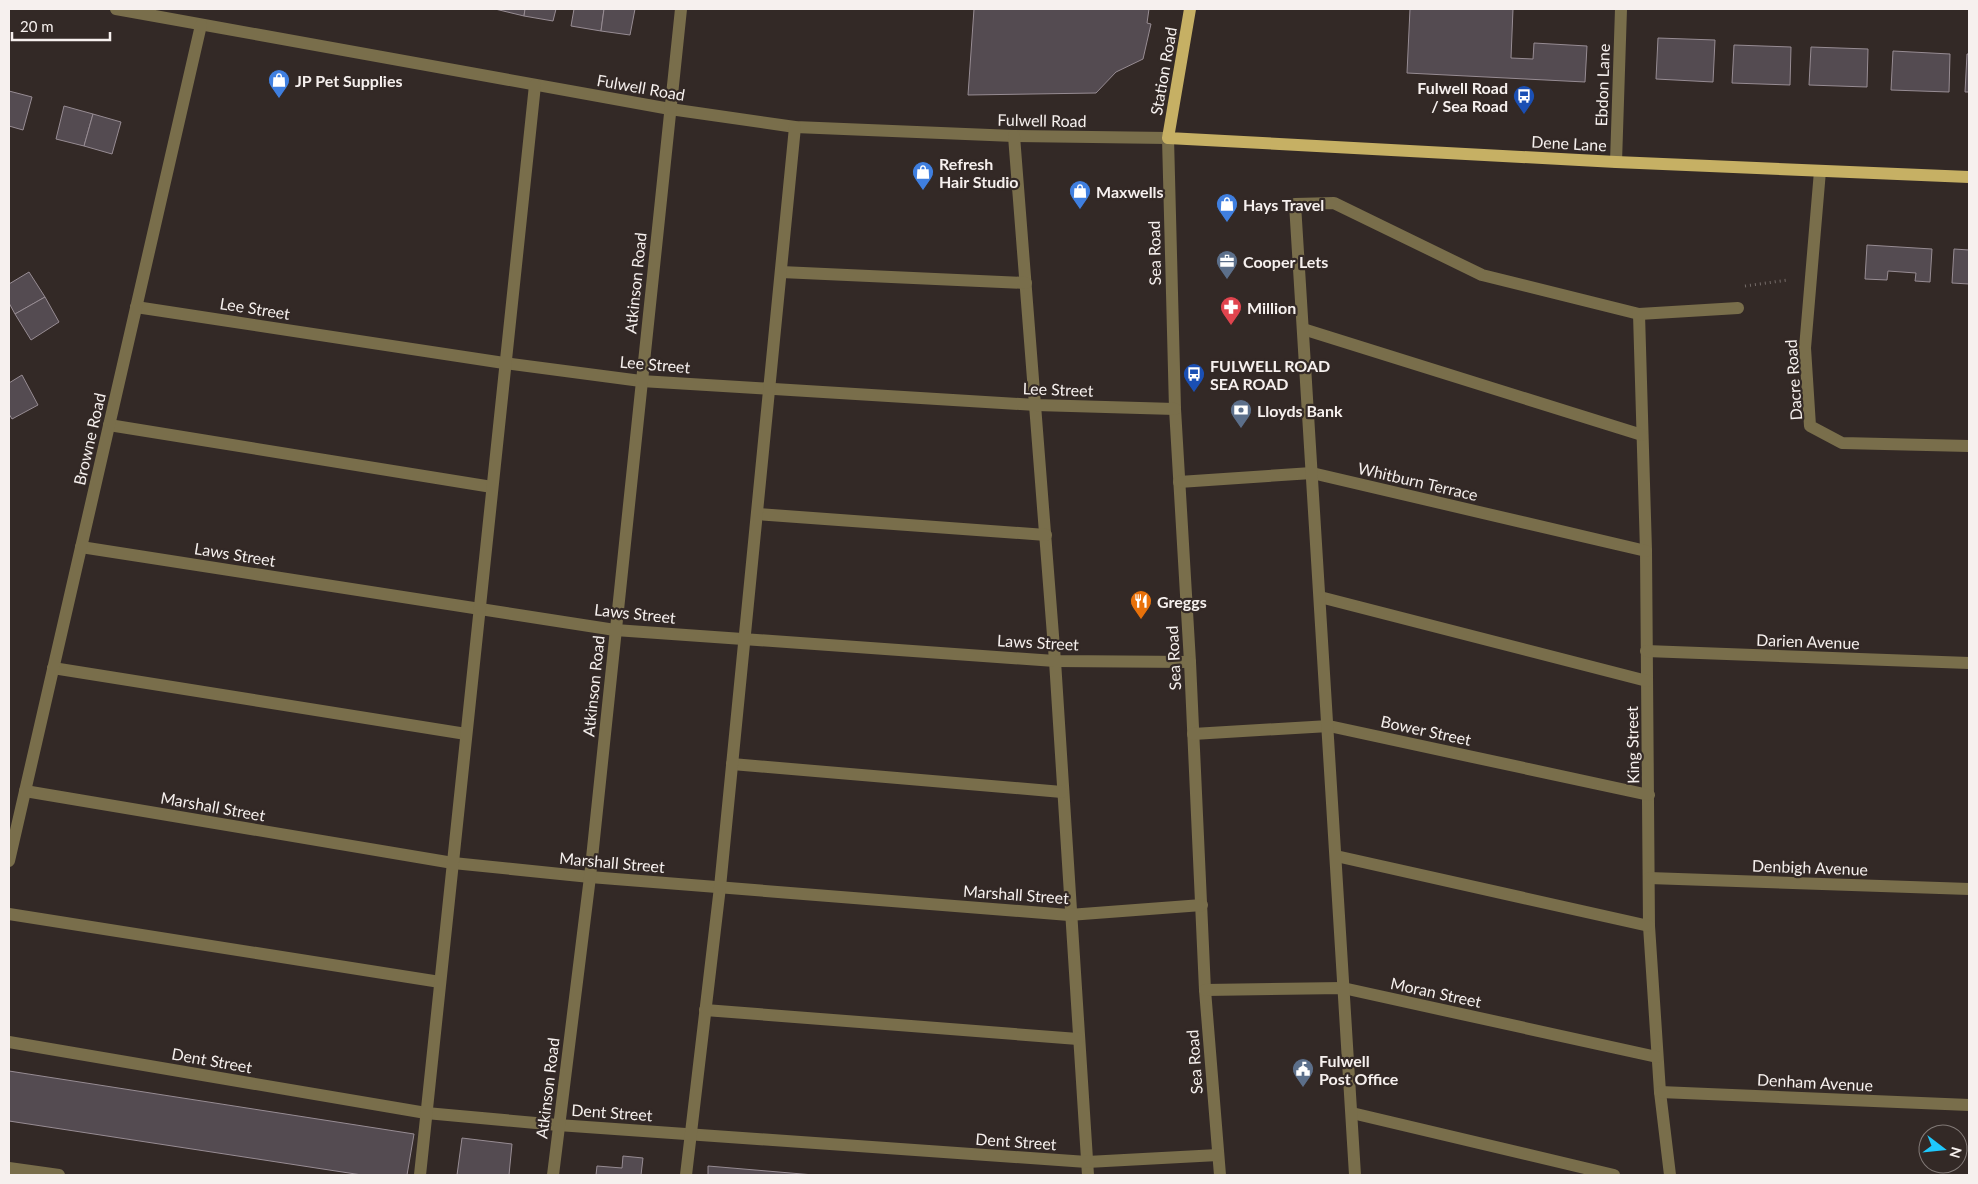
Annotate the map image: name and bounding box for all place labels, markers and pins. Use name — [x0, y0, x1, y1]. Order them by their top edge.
shop icon: JP Pet Supplies — [267, 68, 291, 99]
place label: JP Pet Supplies — [295, 71, 403, 90]
place label: Fulwell Road / Sea Road — [1417, 78, 1508, 115]
bus stop icon: Fulwell Road / Sea Road — [1512, 84, 1536, 115]
place label: Refresh Hair Studio — [939, 154, 1019, 191]
shop icon: Refresh Hair Studio — [911, 160, 935, 191]
shop icon: Maxwells — [1068, 179, 1092, 210]
place label: Maxwells — [1096, 182, 1164, 201]
shop icon: Hays Travel — [1215, 192, 1239, 223]
place label: Hays Travel — [1243, 195, 1324, 214]
office icon: Cooper Lets — [1215, 249, 1239, 280]
place label: Cooper Lets — [1243, 252, 1328, 271]
pharmacy icon: Million — [1219, 295, 1243, 326]
place label: Million — [1247, 298, 1296, 317]
place label: FULWELL ROAD SEA ROAD — [1210, 356, 1330, 393]
bus stop icon: FULWELL ROAD SEA ROAD — [1182, 362, 1206, 393]
bank icon: Lloyds Bank — [1229, 398, 1253, 429]
place label: Lloyds Bank — [1257, 401, 1343, 420]
restaurant icon: Greggs — [1129, 589, 1153, 620]
place label: Greggs — [1157, 592, 1207, 611]
place label: Fulwell Post Office — [1319, 1051, 1399, 1088]
public building icon: Fulwell Post Office — [1291, 1057, 1315, 1088]

